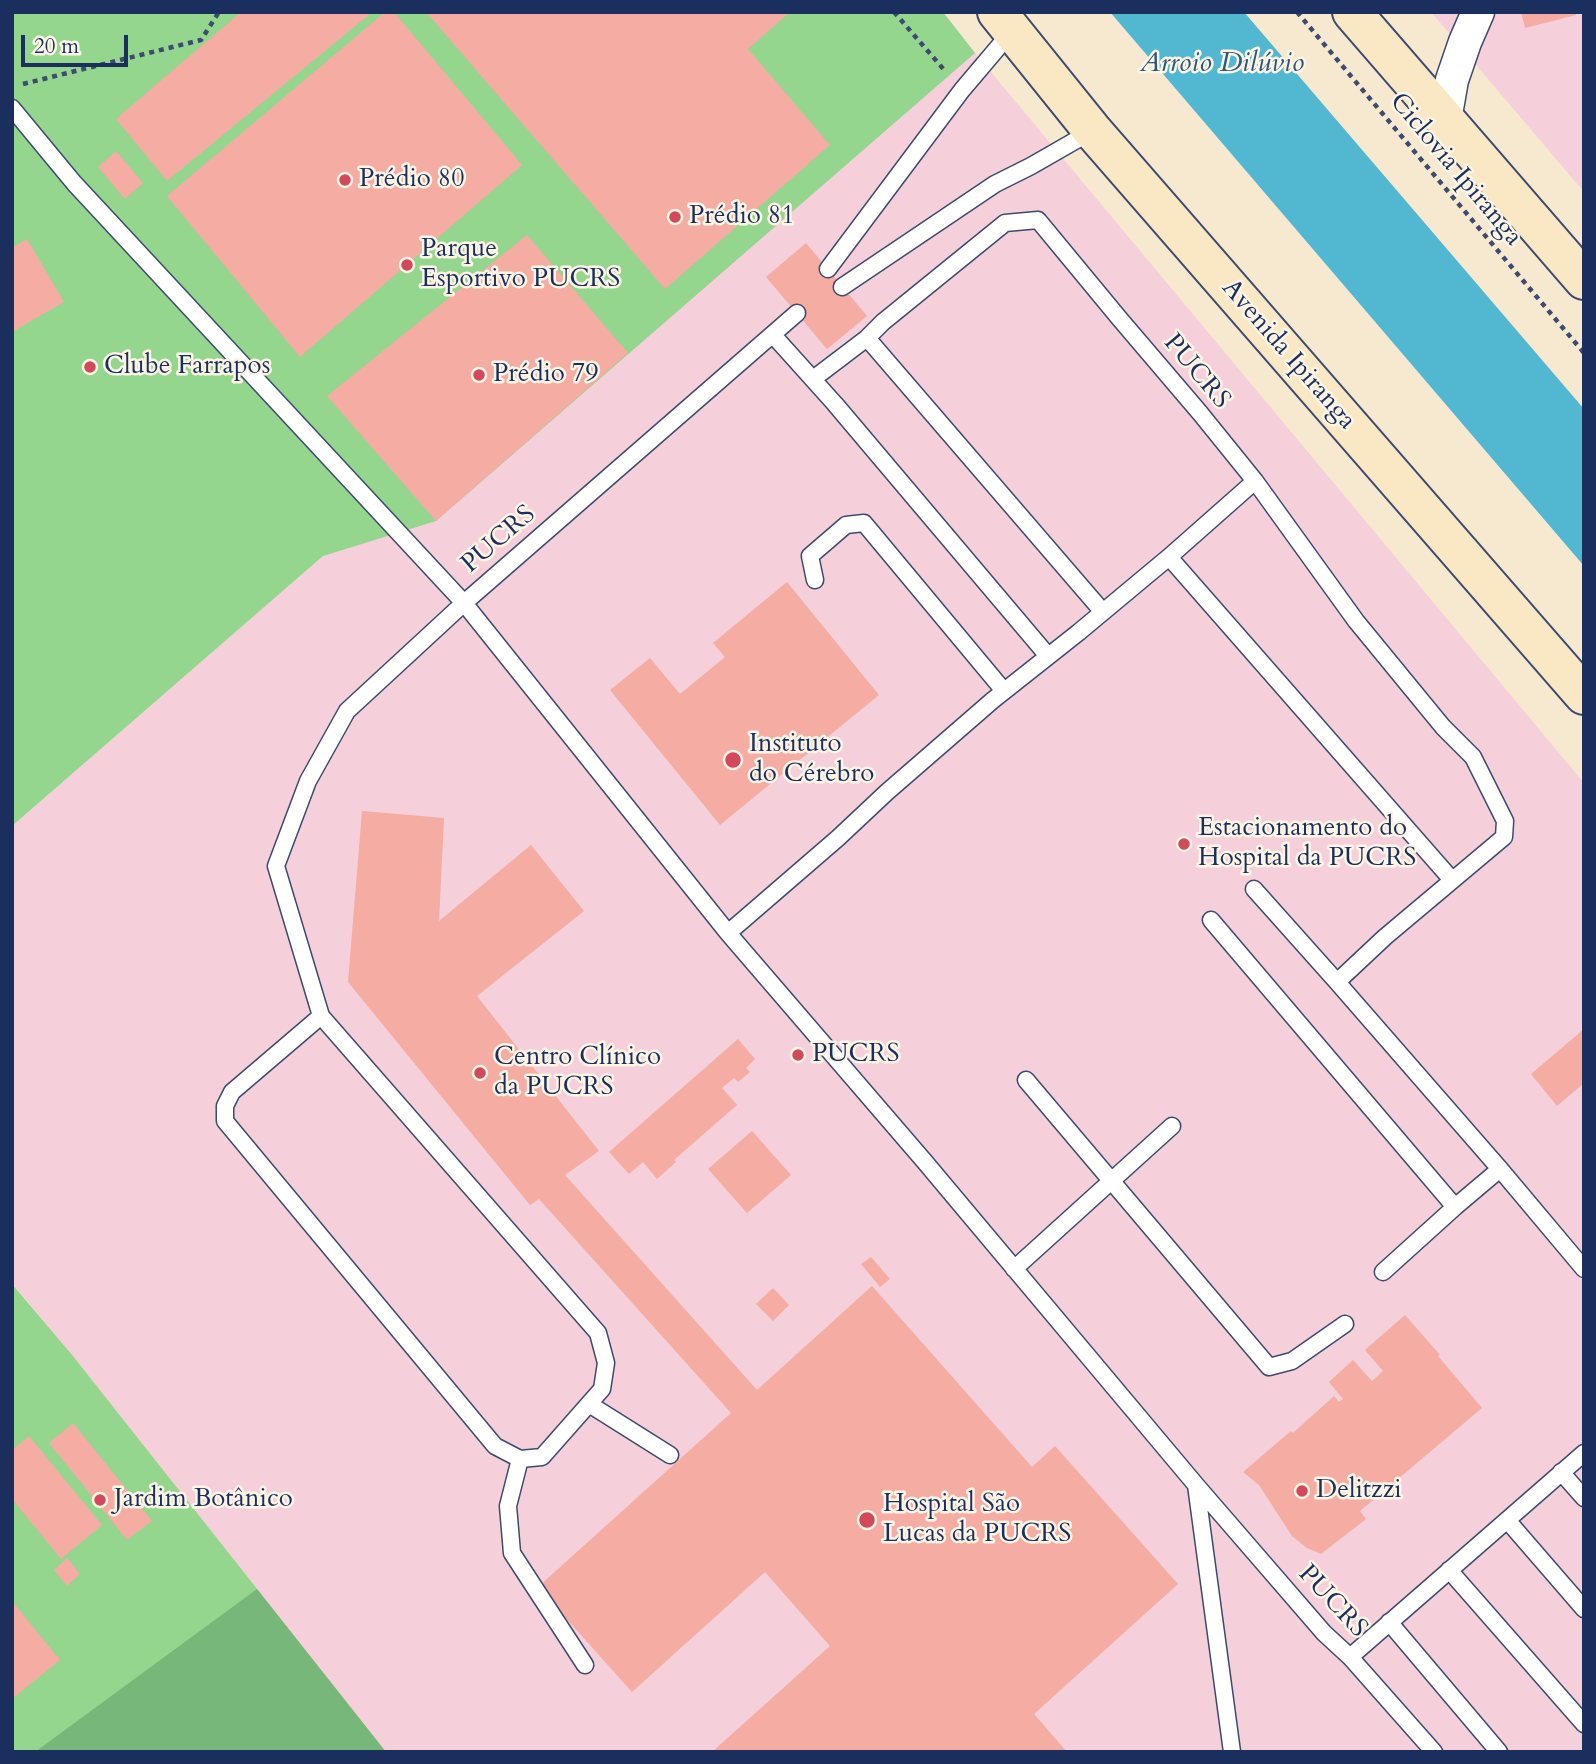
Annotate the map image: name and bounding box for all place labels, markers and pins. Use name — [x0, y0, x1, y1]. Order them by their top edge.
place label: Prédio 80 — [359, 164, 464, 196]
marker: Prédio 80 — [337, 172, 353, 188]
place label: Prédio 81 — [689, 201, 794, 233]
marker: Prédio 81 — [667, 209, 683, 225]
place label: Parque Esportivo PUCRS — [421, 234, 620, 296]
marker: Parque Esportivo PUCRS — [399, 257, 415, 273]
place label: Clube Farrapos — [104, 351, 270, 383]
marker: Clube Farrapos — [82, 359, 98, 375]
place label: Prédio 79 — [493, 359, 598, 391]
marker: Prédio 79 — [471, 367, 487, 383]
place label: Instituto do Cérebro — [749, 729, 874, 790]
marker: Instituto do Cérebro — [723, 750, 743, 770]
place label: Estacionamento do Hospital da PUCRS — [1198, 813, 1416, 874]
marker: Estacionamento do Hospital da PUCRS — [1176, 836, 1192, 852]
place label: PUCRS — [812, 1039, 900, 1071]
place label: Centro Clínico da PUCRS — [494, 1042, 661, 1104]
marker: PUCRS — [790, 1047, 806, 1063]
marker: Centro Clínico da PUCRS — [472, 1065, 488, 1081]
place label: Delitzzi — [1316, 1475, 1402, 1507]
marker: Delitzzi — [1294, 1483, 1310, 1499]
place label: Jardim Botânico — [114, 1484, 293, 1516]
place label: Hospital São Lucas da PUCRS — [883, 1489, 1071, 1550]
marker: Jardim Botânico — [92, 1492, 108, 1508]
marker: Hospital São Lucas da PUCRS — [857, 1510, 877, 1530]

